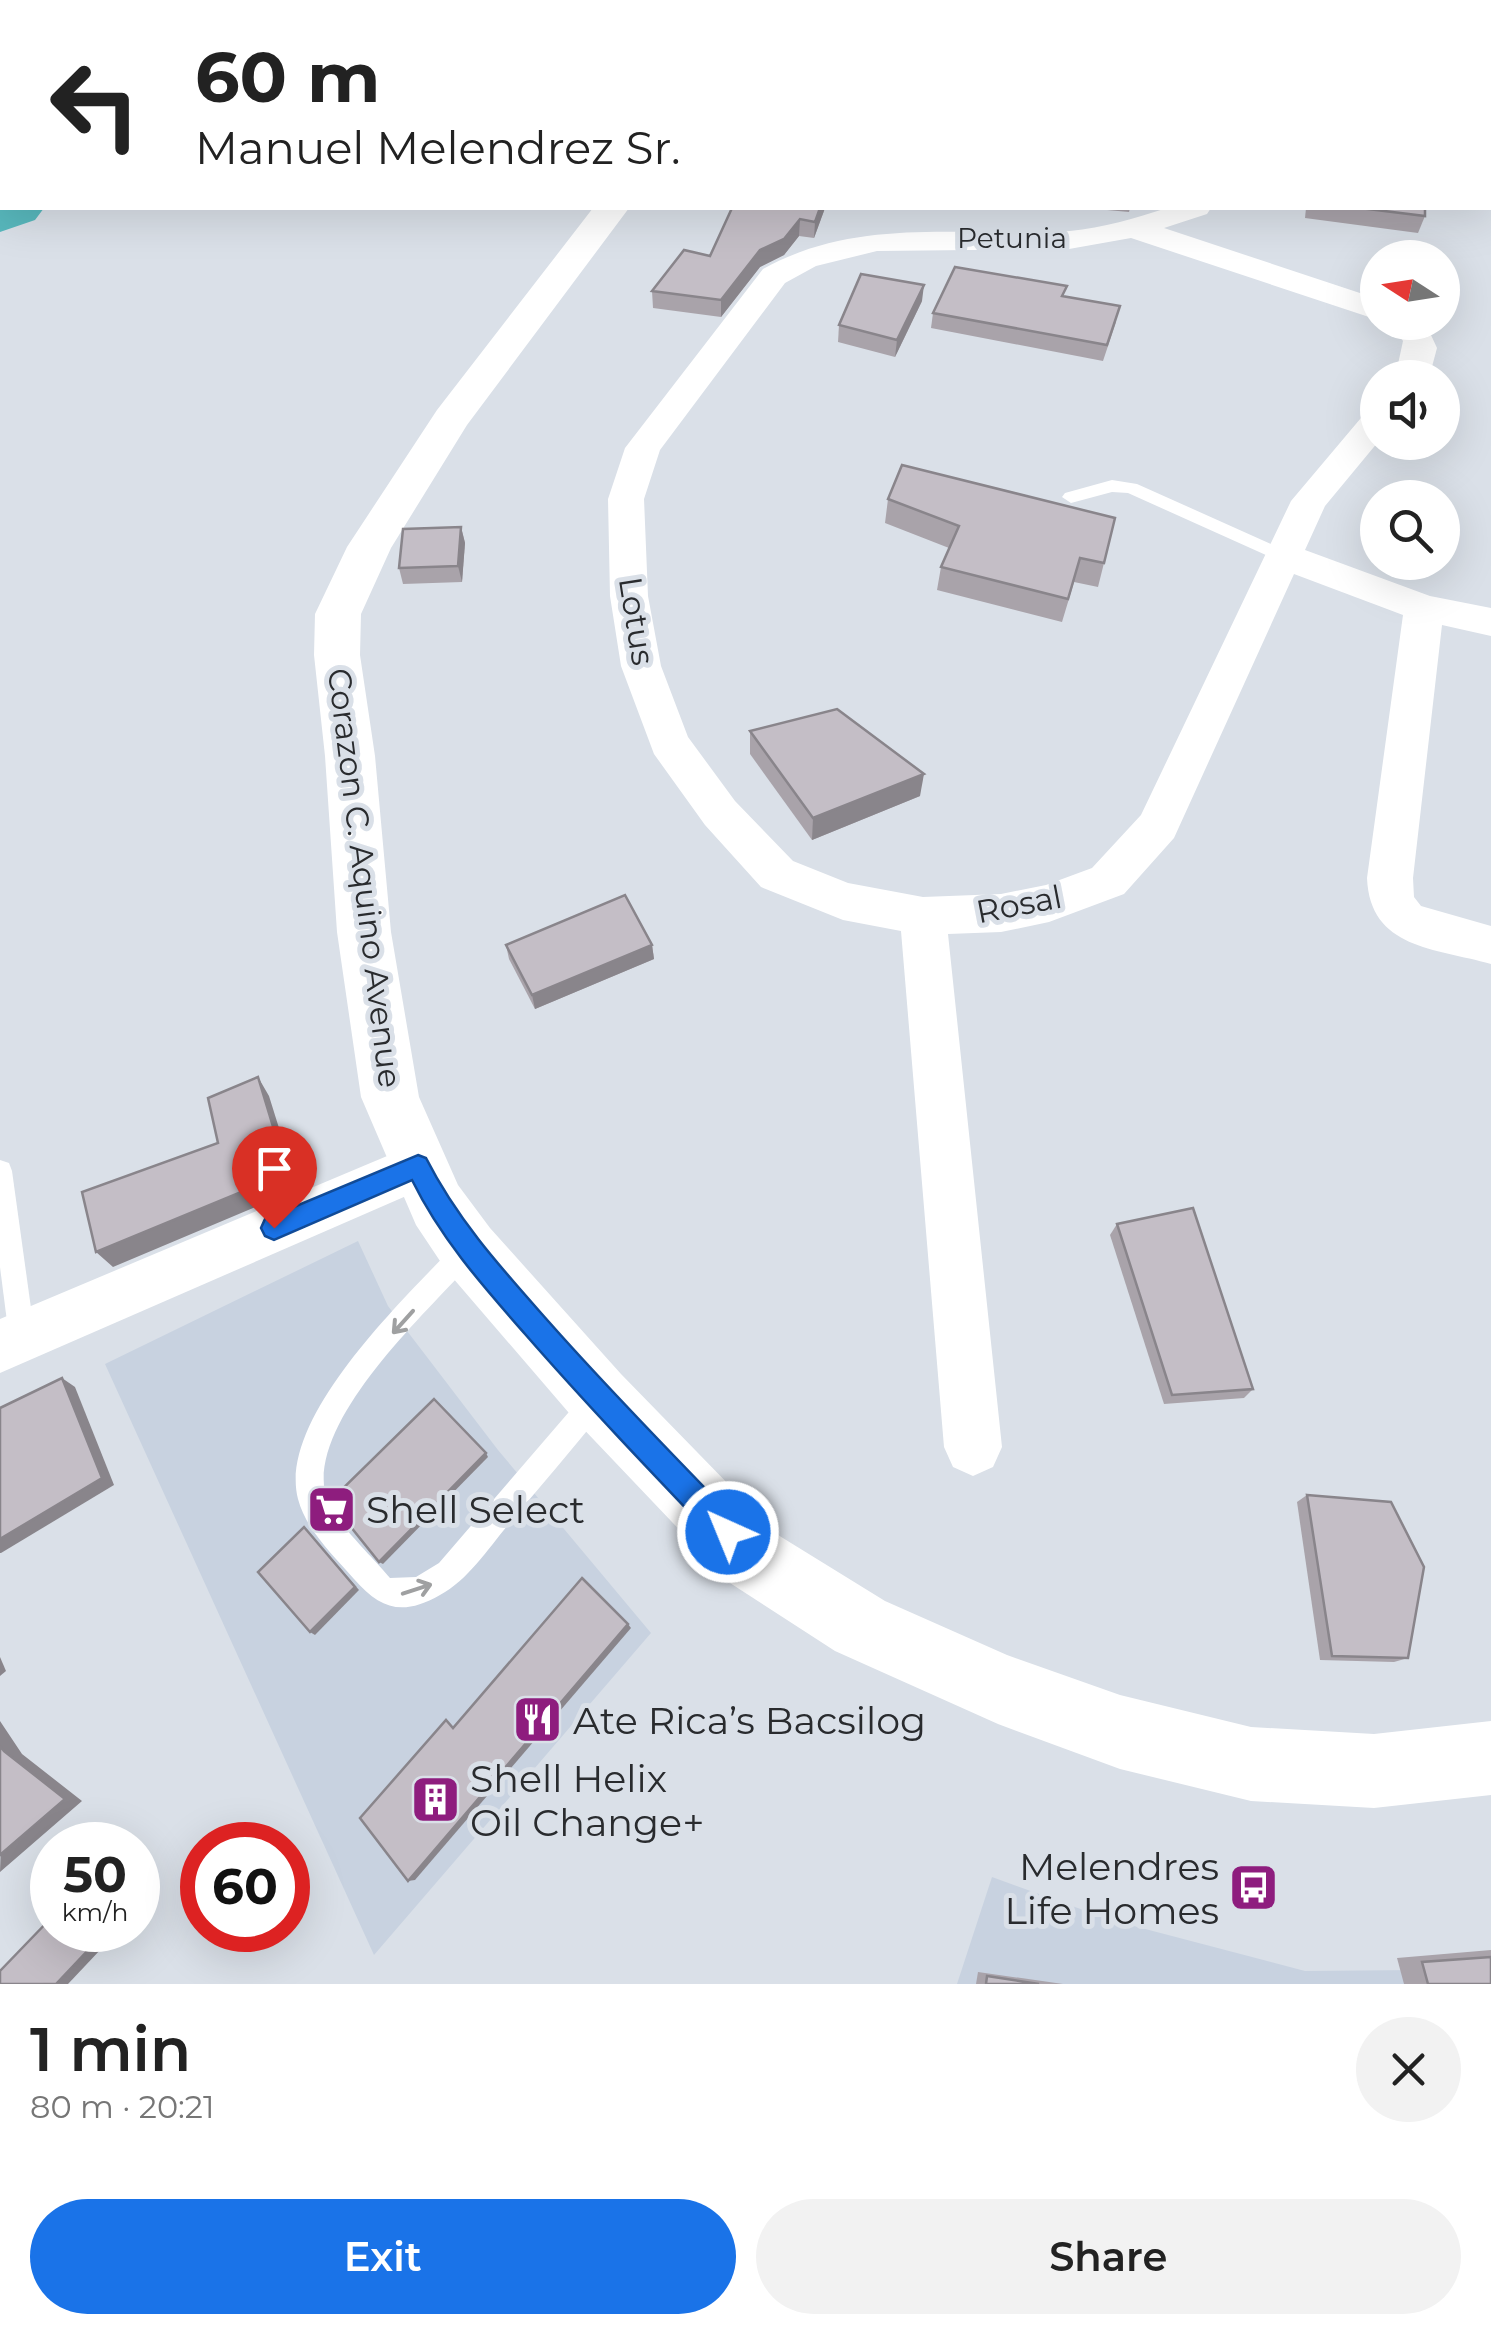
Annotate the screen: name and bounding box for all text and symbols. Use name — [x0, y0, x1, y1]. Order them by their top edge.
text: 60 m — [195, 34, 380, 120]
icon: left — [30, 40, 160, 170]
text: Manuel Melendrez Sr. — [195, 120, 681, 175]
street label: Petunia — [957, 221, 1067, 255]
north arrow — [1360, 240, 1460, 340]
map controls — [1360, 240, 1460, 580]
button: sound — [1360, 360, 1460, 460]
button: search — [1360, 480, 1460, 580]
street label: Lotus — [611, 574, 663, 668]
street label: Corazon C. Aquino Avenue — [320, 666, 410, 1090]
street label: Rosal — [973, 877, 1065, 931]
pin — [232, 1126, 317, 1229]
icon: arrive — [247, 1141, 302, 1196]
one-way arrow — [392, 1309, 415, 1334]
position arrow — [676, 1480, 780, 1584]
supermarket icon: Shell Select — [305, 1483, 357, 1535]
place label: Shell Select — [366, 1486, 585, 1533]
one-way arrow — [401, 1579, 432, 1597]
restaurant icon: Ate Rica’s Bacsilog — [512, 1694, 564, 1746]
place label: Ate Rica’s Bacsilog — [573, 1697, 926, 1744]
place label: Shell Helix Oil Change+ — [470, 1755, 704, 1846]
building icon: Shell Helix Oil Change+ — [409, 1774, 461, 1826]
speed limit sign: 60 — [180, 1822, 310, 1952]
place label: Melendres Life Homes — [1004, 1843, 1219, 1934]
text: 50 — [63, 1844, 127, 1905]
bus stop icon: Melendres Life Homes — [1228, 1862, 1280, 1914]
text: km/h — [62, 1897, 128, 1927]
text: 1 min — [30, 2013, 191, 2086]
button: close — [1356, 2017, 1461, 2122]
text: 80 m · 20:21 — [30, 2087, 215, 2126]
button: Exit — [30, 2199, 736, 2314]
button: Share — [756, 2199, 1461, 2314]

